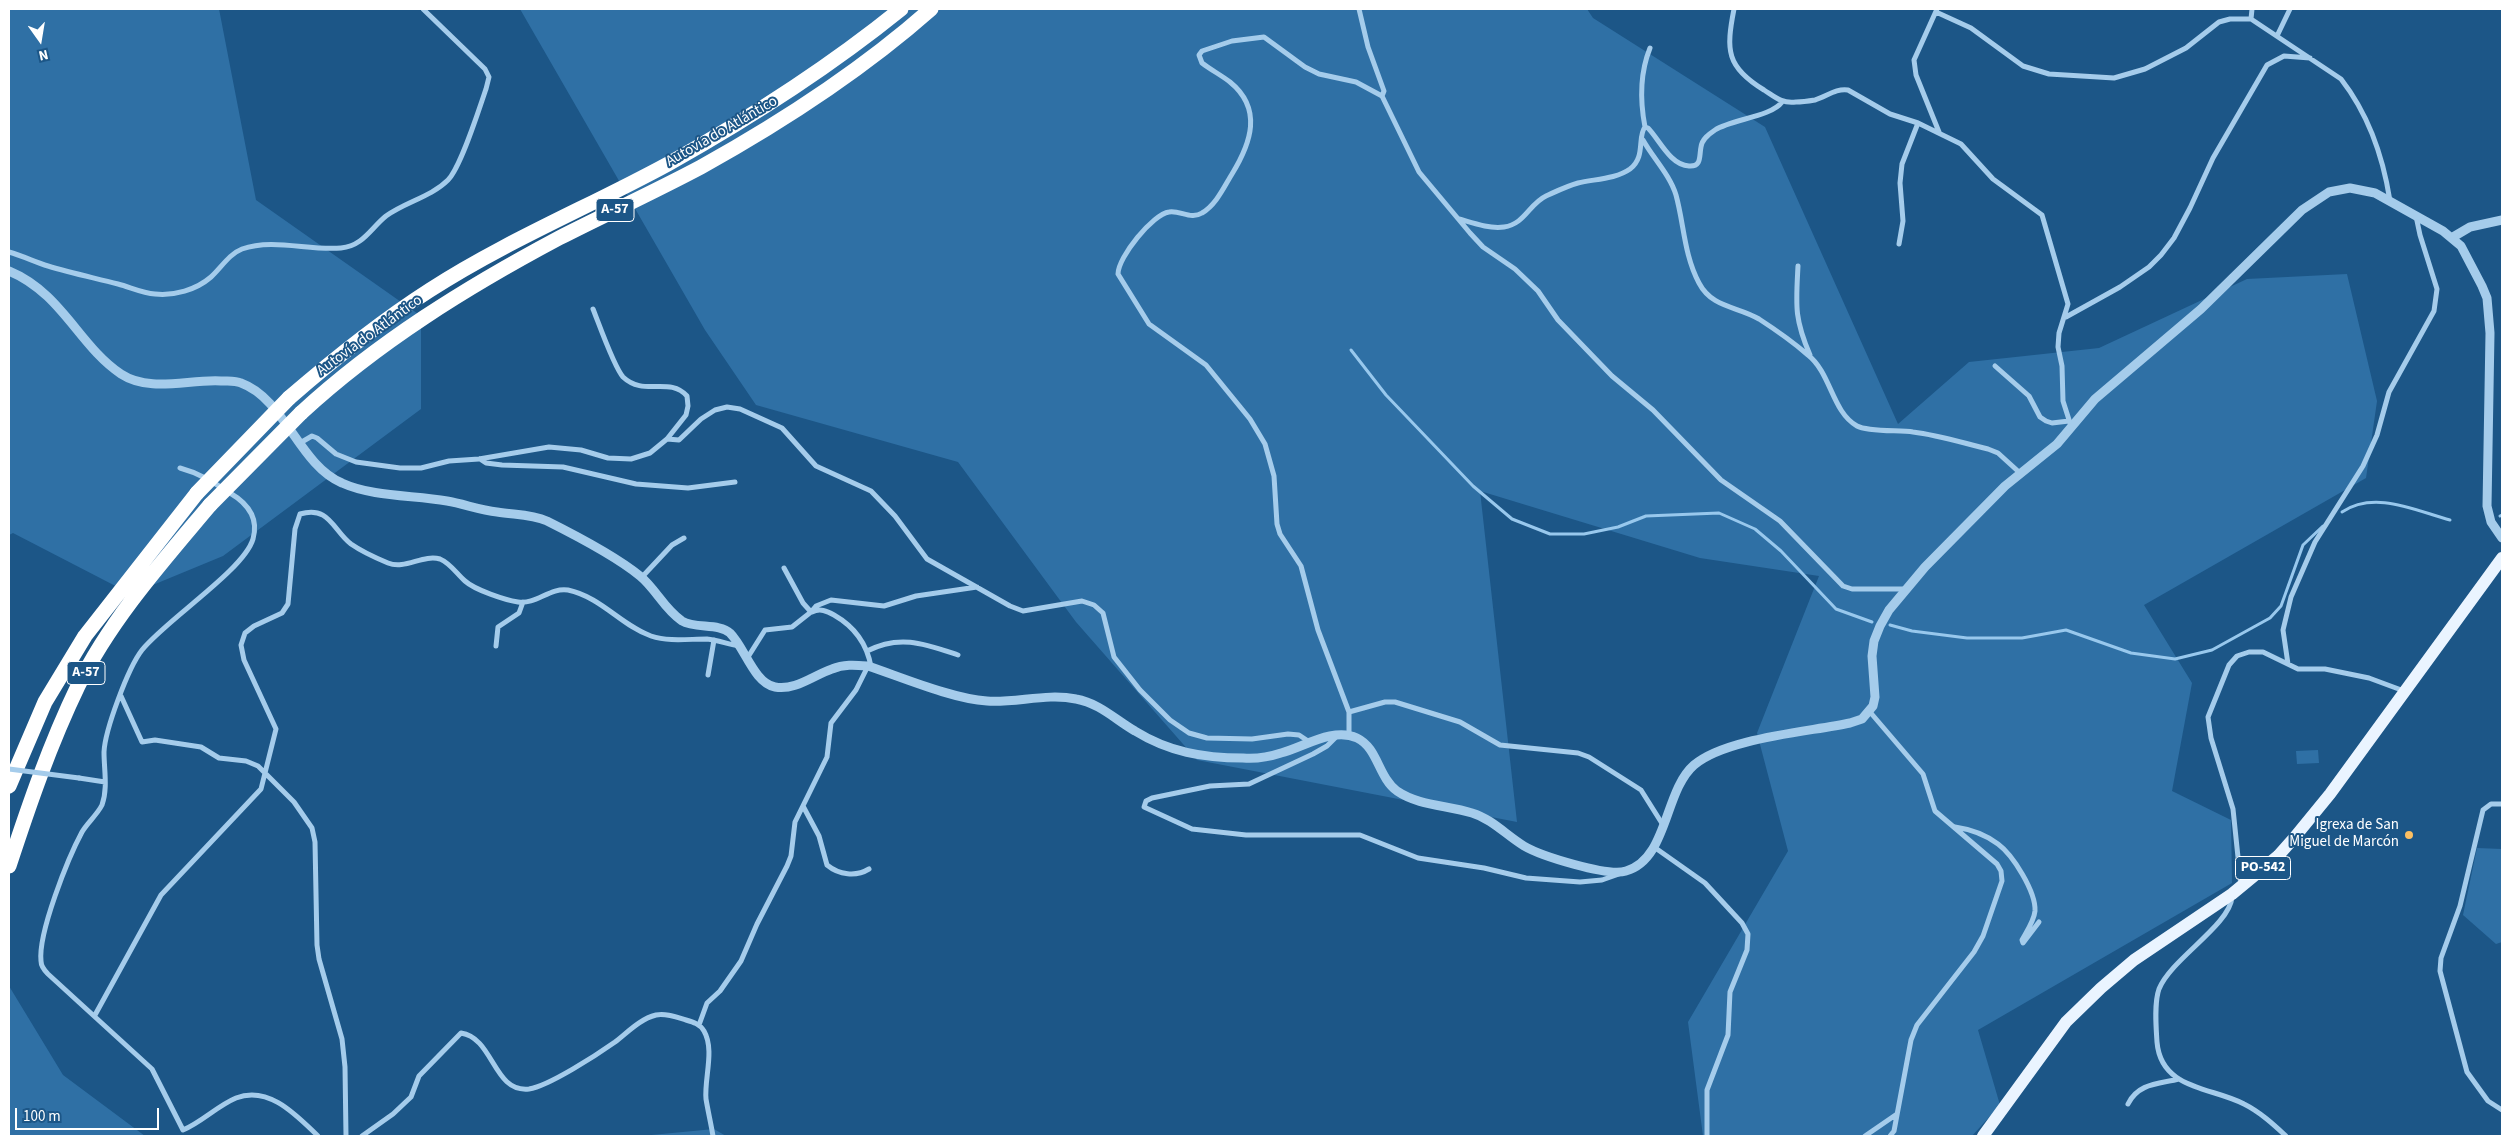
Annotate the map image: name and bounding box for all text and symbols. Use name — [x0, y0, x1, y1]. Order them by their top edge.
north arrow — [15, 15, 65, 65]
text: N — [37, 44, 50, 65]
street label: Autovía do Atlántico — [663, 93, 781, 171]
road number: A-57 — [596, 198, 634, 222]
street label: Autovía do Atlántico — [314, 292, 426, 380]
road number: A-57 — [67, 661, 105, 684]
place label: Igrexa de San Miguel de Marcón — [2289, 817, 2399, 852]
marker: Igrexa de San Miguel de Marcón — [2403, 829, 2415, 841]
road number: PO-542 — [2236, 856, 2290, 880]
scale bar — [18, 1098, 161, 1130]
text: 100 m — [23, 1106, 61, 1127]

